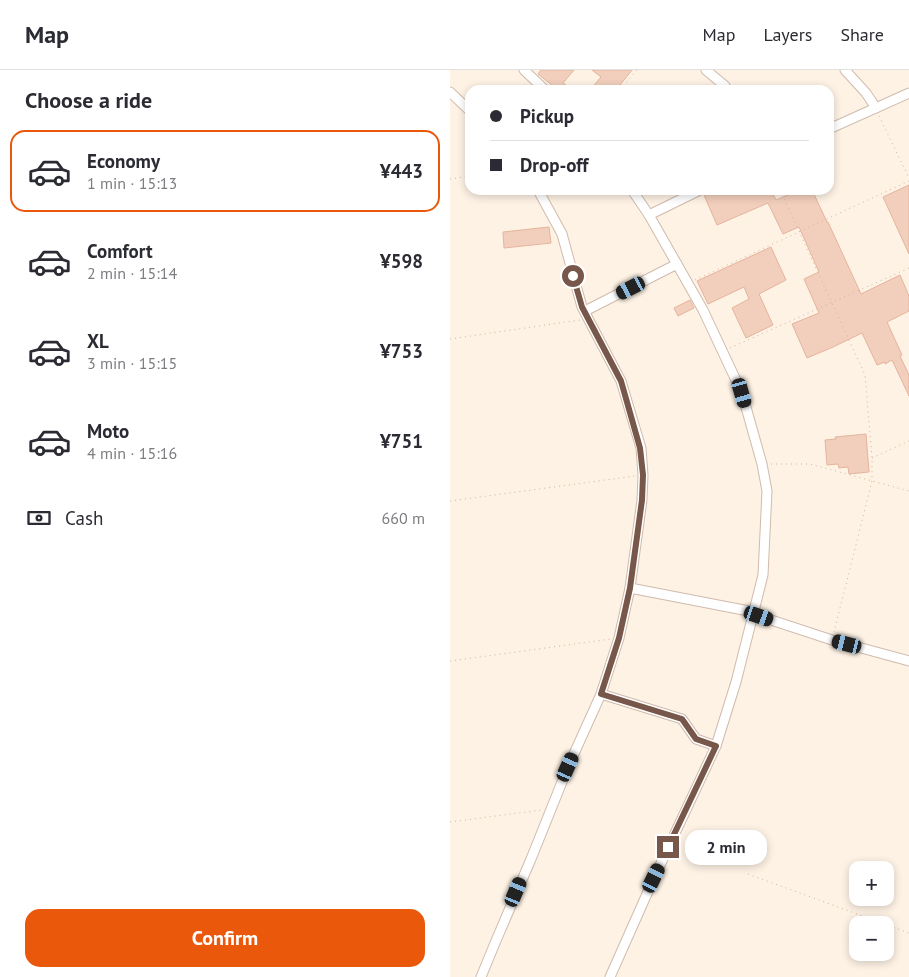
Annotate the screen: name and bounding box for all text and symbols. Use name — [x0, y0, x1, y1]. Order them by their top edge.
text: Map — [25, 19, 69, 50]
text: Map — [703, 23, 735, 46]
text: Layers — [763, 23, 812, 46]
text: Share — [840, 23, 884, 46]
text: Choose a ride — [25, 86, 152, 114]
text: Pickup — [520, 104, 574, 128]
icon: car — [27, 149, 72, 194]
text: Economy — [87, 149, 160, 173]
text: Drop-off — [520, 153, 588, 177]
text: ¥443 — [380, 159, 423, 183]
text: 1 min · 15:13 — [87, 173, 177, 193]
icon: car — [27, 239, 72, 284]
text: Comfort — [87, 239, 153, 263]
text: ¥598 — [380, 249, 423, 273]
text: 2 min · 15:14 — [87, 263, 177, 283]
route start — [562, 265, 584, 287]
car — [614, 275, 647, 301]
icon: car — [27, 329, 72, 374]
text: XL — [87, 329, 109, 353]
text: ¥753 — [380, 339, 423, 363]
text: 3 min · 15:15 — [87, 353, 177, 373]
car — [730, 377, 753, 409]
icon: car — [27, 419, 72, 464]
text: Moto — [87, 419, 129, 443]
text: ¥751 — [380, 429, 423, 453]
text: 4 min · 15:16 — [87, 443, 177, 463]
icon: cash — [25, 504, 53, 532]
text: Cash — [65, 506, 103, 530]
text: 660 m — [382, 508, 425, 528]
car — [742, 604, 775, 628]
car — [830, 633, 863, 655]
car — [555, 750, 580, 784]
callout: 2 min — [686, 830, 768, 864]
route end — [657, 836, 679, 858]
text: 2 min — [706, 837, 746, 857]
car — [640, 861, 667, 895]
map controls — [849, 861, 894, 961]
button: + — [849, 861, 894, 906]
car — [503, 875, 528, 909]
button: Confirm — [25, 909, 425, 967]
button: − — [849, 916, 894, 961]

